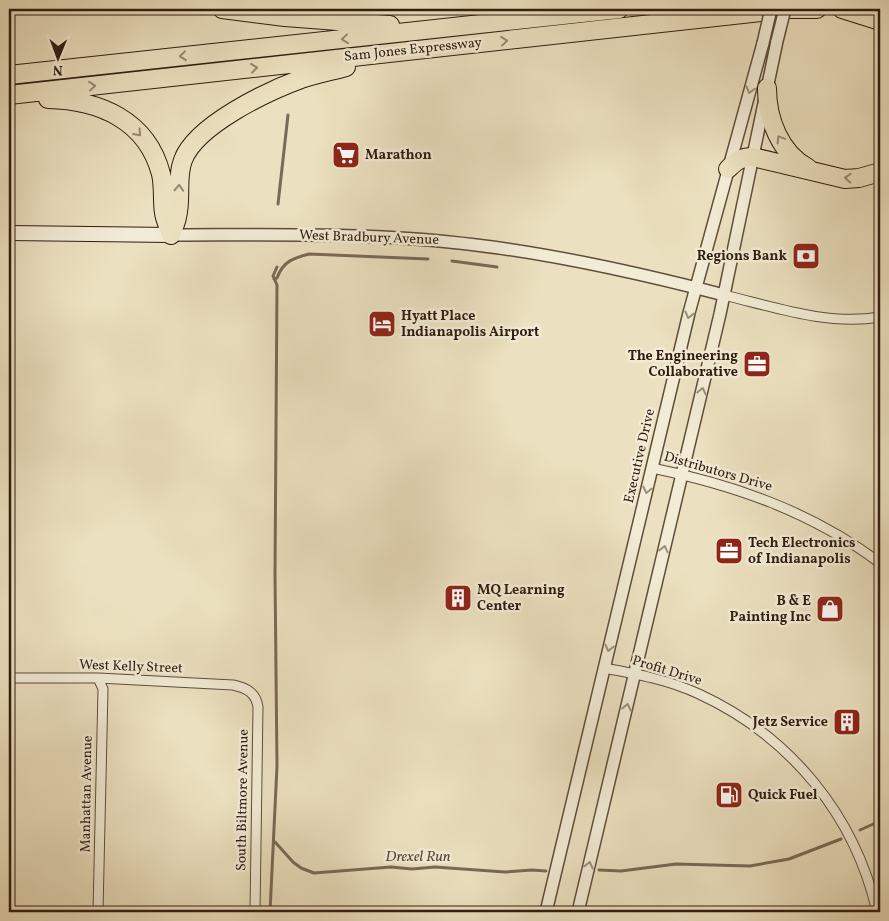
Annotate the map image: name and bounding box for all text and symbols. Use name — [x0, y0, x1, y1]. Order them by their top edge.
north arrow — [32, 32, 82, 82]
one-way arrow — [340, 33, 348, 44]
street label: Sam Jones Expressway — [343, 33, 483, 67]
one-way arrow — [500, 35, 508, 46]
one-way arrow — [179, 50, 187, 61]
text: N — [53, 60, 63, 79]
one-way arrow — [250, 63, 258, 74]
one-way arrow — [88, 81, 96, 92]
one-way arrow — [745, 86, 755, 94]
one-way arrow — [132, 128, 141, 137]
one-way arrow — [777, 136, 787, 145]
supermarket icon: Marathon — [331, 140, 361, 170]
place label: Marathon — [365, 146, 432, 165]
one-way arrow — [843, 173, 851, 184]
one-way arrow — [174, 183, 184, 191]
street label: West Bradbury Avenue — [299, 226, 440, 250]
bank icon: Regions Bank — [791, 241, 821, 271]
place label: Regions Bank — [697, 247, 788, 266]
place label: Hyatt Place Indianapolis Airport — [401, 307, 539, 342]
hotel icon: Hyatt Place Indianapolis Airport — [367, 309, 397, 339]
one-way arrow — [684, 310, 695, 319]
place label: The Engineering Collaborative — [628, 347, 738, 382]
office icon: The Engineering Collaborative — [742, 349, 772, 379]
one-way arrow — [696, 386, 707, 395]
street label: Executive Drive — [620, 407, 660, 505]
street label: Distributors Drive — [662, 447, 775, 497]
one-way arrow — [642, 485, 653, 494]
place label: Tech Electronics of Indianapolis — [748, 534, 855, 569]
office icon: Tech Electronics of Indianapolis — [714, 536, 744, 566]
one-way arrow — [658, 544, 669, 553]
place label: MQ Learning Center — [477, 581, 565, 616]
building icon: MQ Learning Center — [443, 583, 473, 613]
place label: B & E Painting Inc — [730, 592, 811, 627]
shop icon: B & E Painting Inc — [815, 594, 845, 624]
one-way arrow — [604, 643, 615, 652]
street label: Profit Drive — [630, 651, 705, 691]
street label: West Kelly Street — [79, 656, 183, 678]
one-way arrow — [621, 702, 632, 711]
building icon: Jetz Service — [832, 707, 862, 737]
place label: Jetz Service — [752, 713, 828, 732]
street label: South Biltmore Avenue — [232, 728, 254, 871]
street label: Manhattan Avenue — [76, 735, 98, 853]
fuel station icon: Quick Fuel — [714, 780, 744, 810]
place label: Quick Fuel — [748, 786, 818, 805]
water label: Drexel Run — [385, 847, 451, 868]
one-way arrow — [583, 860, 594, 869]

